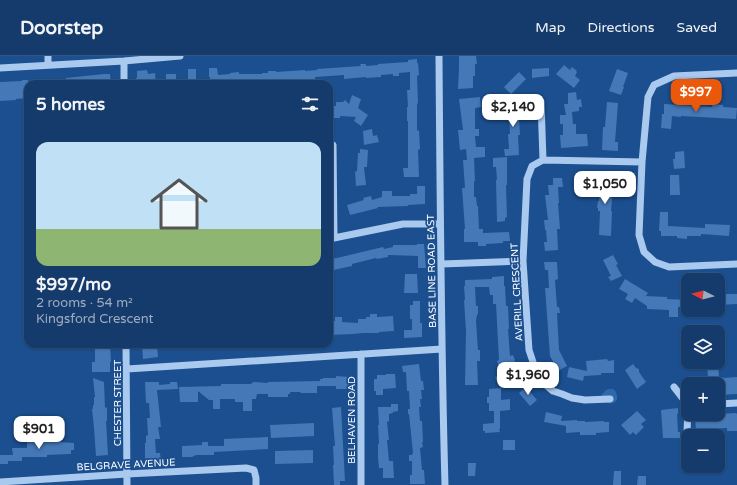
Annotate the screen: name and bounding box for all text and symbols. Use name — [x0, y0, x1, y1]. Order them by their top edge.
text: Doorstep — [20, 17, 103, 39]
text: Map — [535, 19, 566, 36]
text: Directions — [588, 19, 655, 36]
text: Saved — [677, 19, 717, 36]
pin: $997 — [672, 79, 720, 113]
text: $997 — [680, 84, 712, 100]
icon: filters — [299, 93, 321, 115]
text: 5 homes — [36, 94, 105, 115]
pin: $2,140 — [480, 94, 546, 128]
text: $2,140 — [491, 99, 535, 115]
icon: home — [143, 168, 215, 240]
pin: $1,050 — [572, 171, 638, 205]
text: $1,050 — [583, 176, 627, 192]
street label: BASE LINE ROAD EAST — [425, 214, 439, 328]
street label: AVERILL CRESCENT — [508, 242, 526, 341]
north arrow — [681, 273, 725, 317]
map controls — [681, 273, 725, 473]
text: $997/mo — [36, 274, 111, 295]
text: 2 rooms · 54 m² — [36, 295, 133, 311]
text: Kingsford Crescent — [36, 311, 153, 327]
button: layers — [681, 325, 725, 369]
street label: CHESTER STREET — [112, 360, 124, 446]
pin: $1,960 — [495, 362, 561, 396]
text: $1,960 — [506, 367, 550, 383]
street label: BELHAVEN ROAD — [346, 376, 358, 464]
button: + — [681, 377, 725, 421]
pin: $901 — [15, 416, 63, 450]
text: $901 — [23, 421, 55, 437]
button: − — [681, 429, 725, 473]
street label: BELGRAVE AVENUE — [76, 456, 176, 474]

